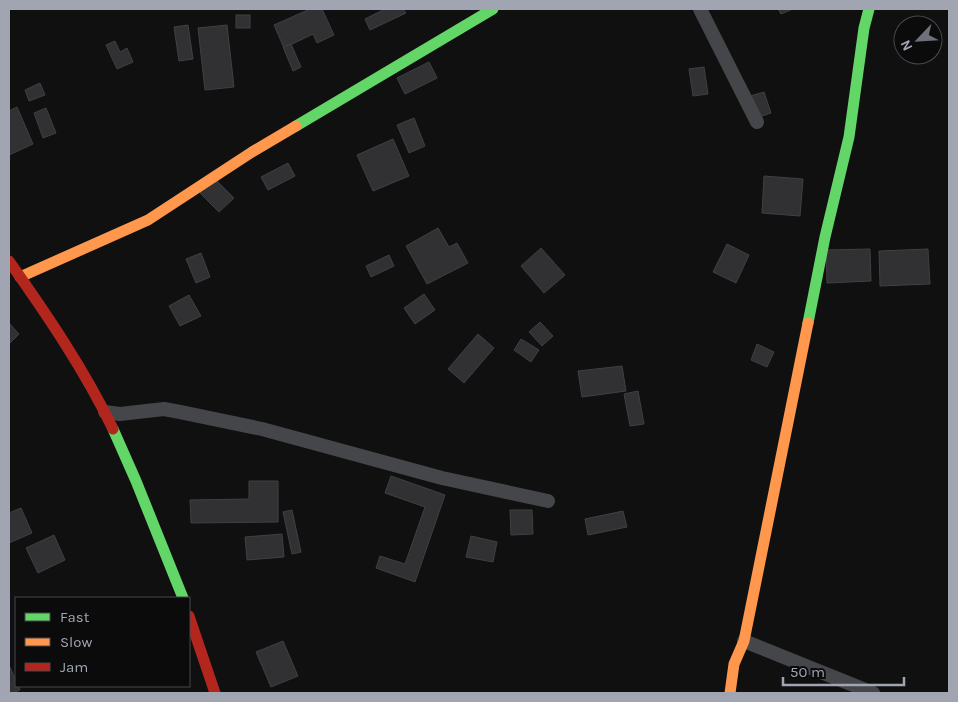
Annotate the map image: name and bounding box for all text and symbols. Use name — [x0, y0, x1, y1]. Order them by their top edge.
north arrow — [893, 15, 943, 65]
text: N — [897, 37, 916, 53]
legend — [15, 597, 190, 687]
text: Fast — [60, 608, 90, 626]
text: Slow — [60, 633, 92, 651]
scale bar — [783, 654, 904, 686]
text: Jam — [60, 658, 88, 676]
text: 50 m — [790, 663, 825, 681]

